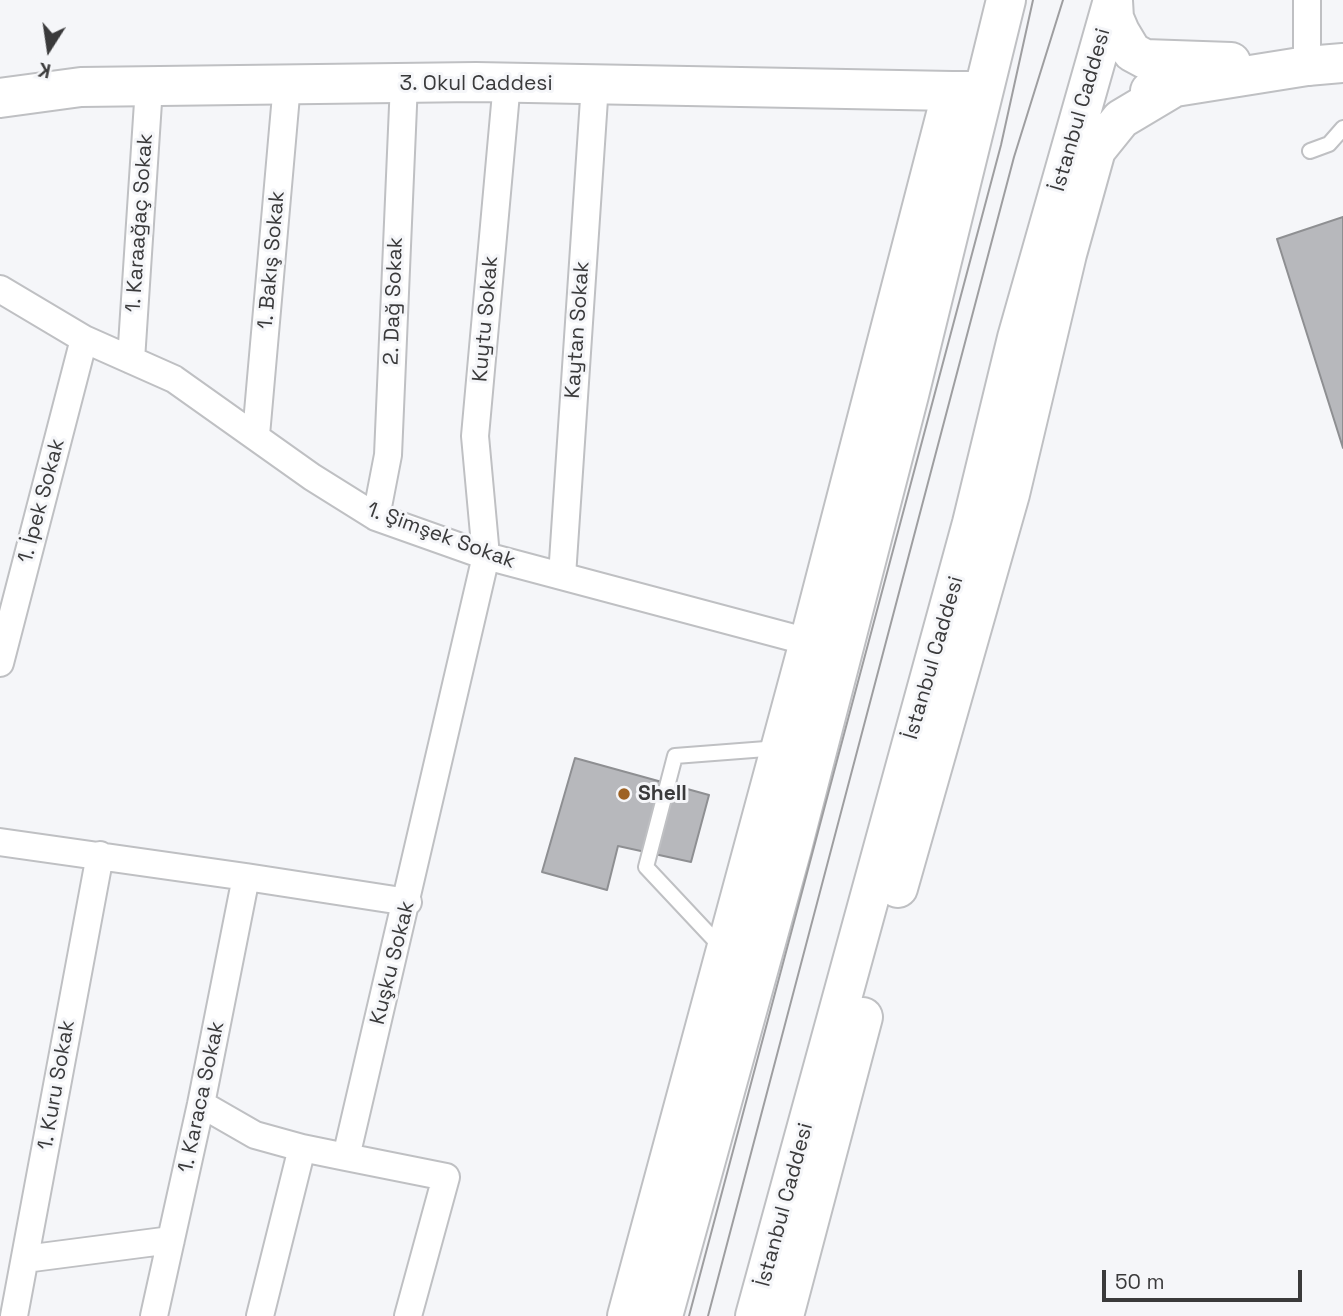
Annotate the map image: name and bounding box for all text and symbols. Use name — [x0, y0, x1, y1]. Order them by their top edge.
north arrow — [14, 14, 84, 84]
street label: İstanbul Caddesi — [1046, 26, 1116, 194]
text: K — [36, 57, 53, 83]
street label: 3. Okul Caddesi — [399, 71, 553, 97]
street label: 1. Karaağaç Sokak — [121, 133, 159, 313]
street label: 1. Bakış Sokak — [253, 190, 291, 330]
street label: 2. Dağ Sokak — [379, 236, 409, 366]
street label: Kuytu Sokak — [468, 255, 504, 383]
street label: Kaytan Sokak — [561, 260, 595, 400]
street label: 1. İpek Sokak — [13, 436, 71, 566]
street label: 1. Şimşek Sokak — [363, 497, 519, 575]
street label: İstanbul Caddesi — [899, 574, 969, 742]
place label: Shell — [638, 781, 687, 807]
marker: Shell — [616, 786, 632, 802]
street label: Kuşku Sokak — [365, 899, 421, 1027]
street label: 1. Kuru Sokak — [33, 1018, 81, 1152]
street label: 1. Karaca Sokak — [174, 1019, 230, 1175]
street label: İstanbul Caddesi — [751, 1120, 819, 1290]
scale bar — [1105, 1256, 1304, 1300]
text: 50 m — [1115, 1268, 1165, 1295]

